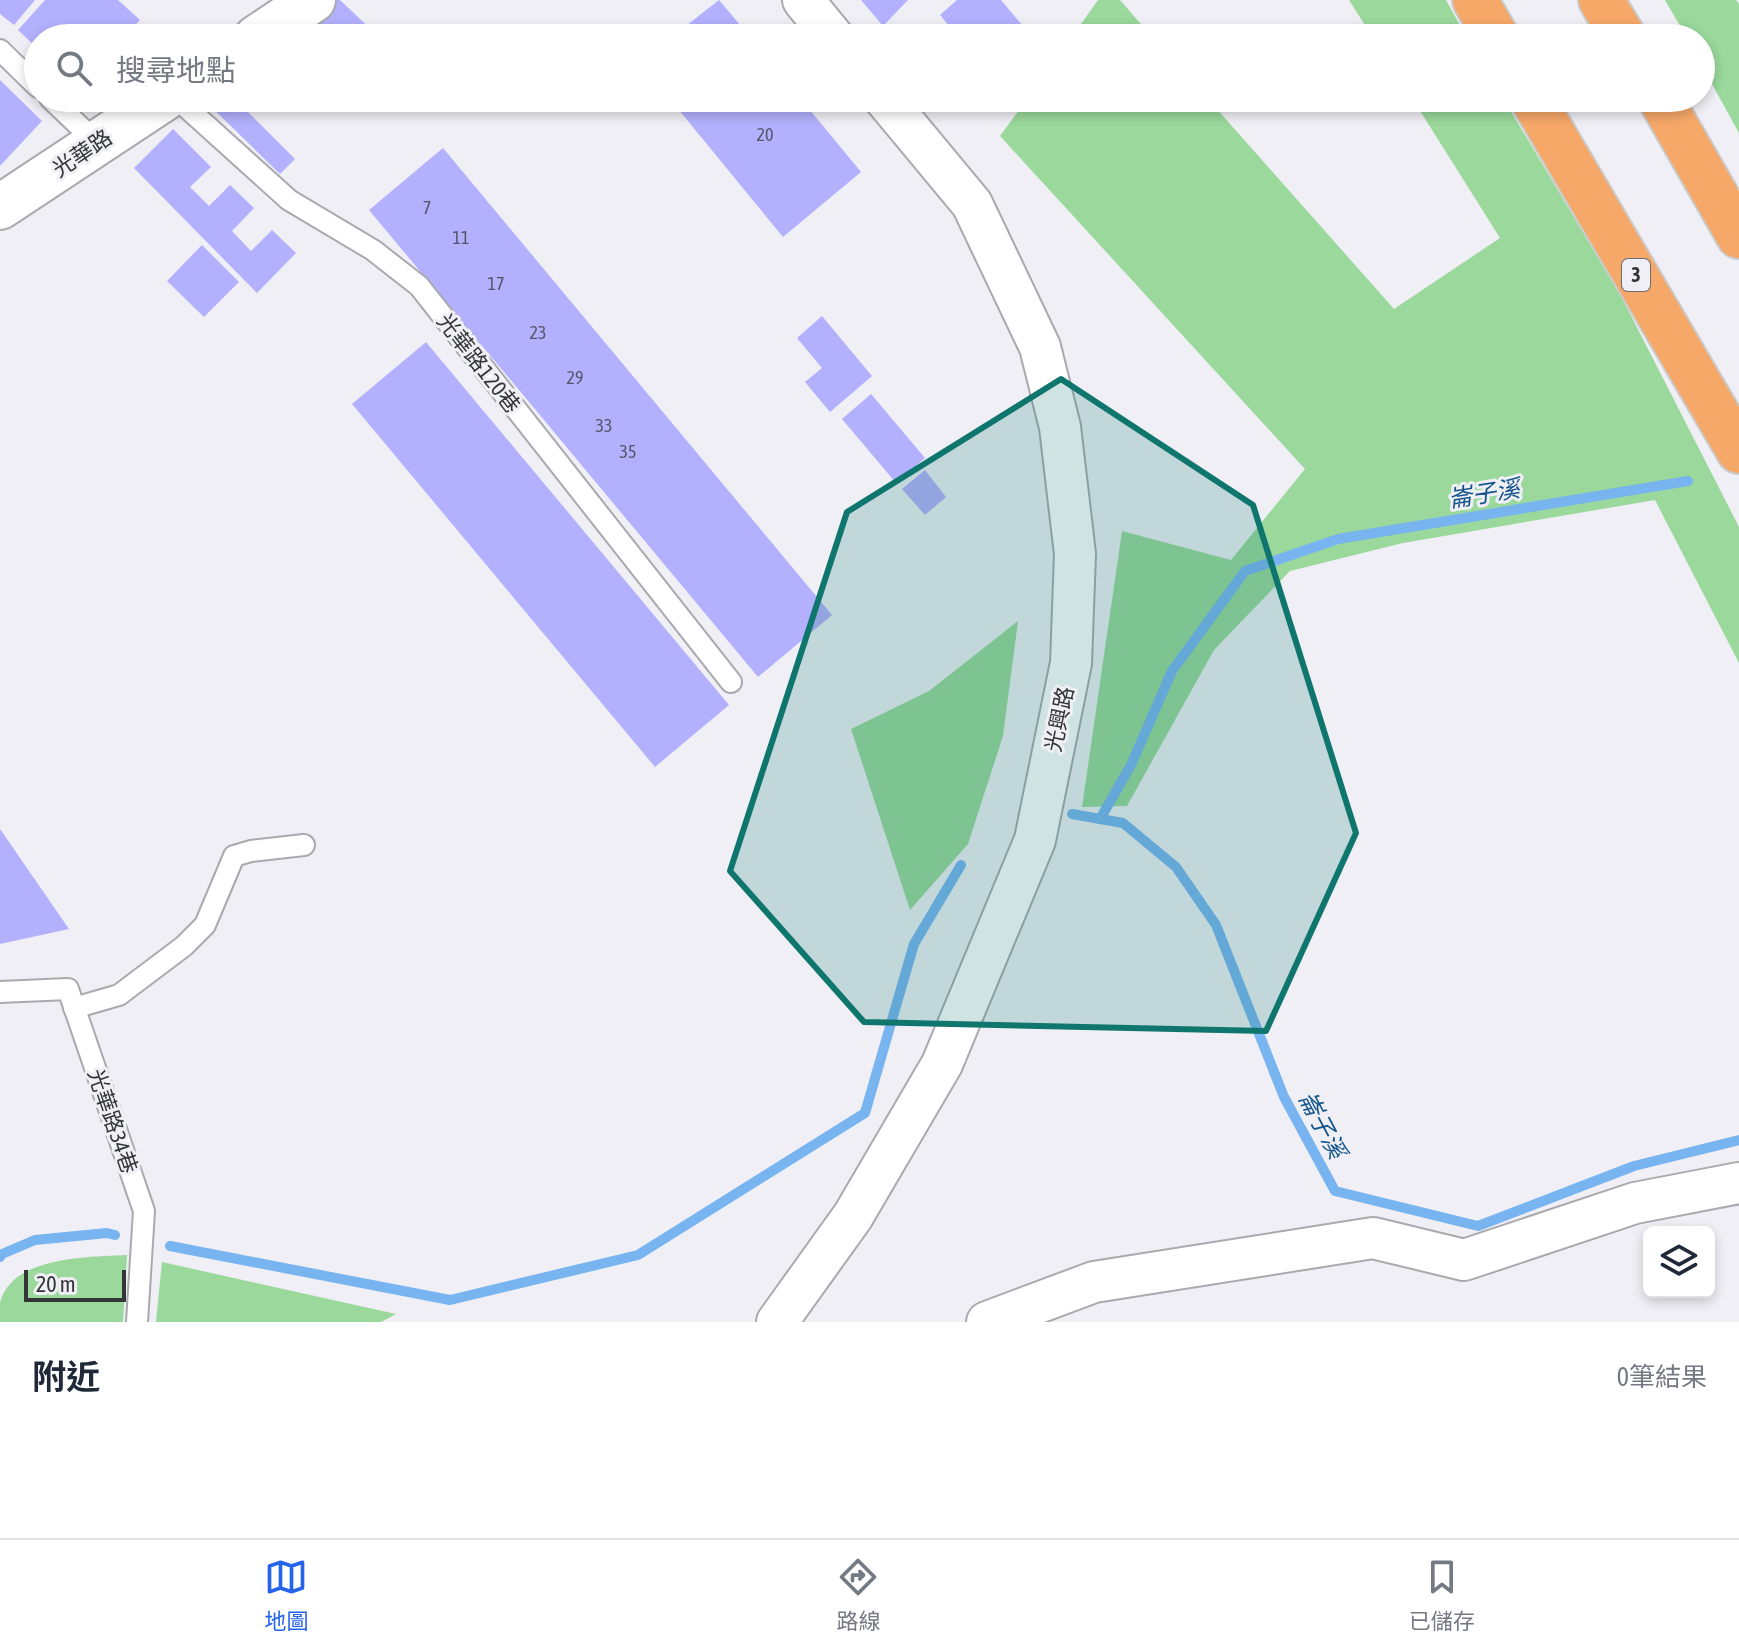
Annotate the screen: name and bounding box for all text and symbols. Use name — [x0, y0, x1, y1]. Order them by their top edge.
search box — [24, 24, 1715, 112]
icon: search — [52, 46, 96, 90]
text: 搜尋地點 — [116, 53, 236, 87]
street label: 光華路 — [47, 124, 117, 182]
house number: 20 — [757, 124, 773, 145]
house number: 7 — [423, 197, 431, 218]
house number: 11 — [453, 227, 469, 248]
road number: 3 — [1622, 259, 1650, 291]
house number: 17 — [488, 273, 504, 294]
street label: 光華路120巷 — [432, 308, 526, 418]
house number: 23 — [530, 322, 546, 343]
house number: 29 — [567, 367, 583, 388]
house number: 33 — [596, 415, 612, 436]
house number: 35 — [620, 441, 636, 462]
water label: 崙子溪 — [1446, 474, 1525, 512]
street label: 光興路 — [1039, 684, 1079, 754]
street label: 光華路34巷 — [83, 1065, 143, 1177]
water label: 崙子溪 — [1294, 1087, 1353, 1166]
map controls — [1643, 1226, 1715, 1298]
button: layers — [1643, 1226, 1715, 1298]
scale bar — [24, 1266, 126, 1302]
text: 20 m — [36, 1271, 76, 1297]
text: 附近 — [32, 1357, 100, 1396]
text: 0筆結果 — [1617, 1362, 1707, 1392]
tab: 地圖 — [264, 1555, 308, 1635]
tab: 路線 — [836, 1555, 881, 1635]
tab: 已儲存 — [1409, 1555, 1475, 1635]

